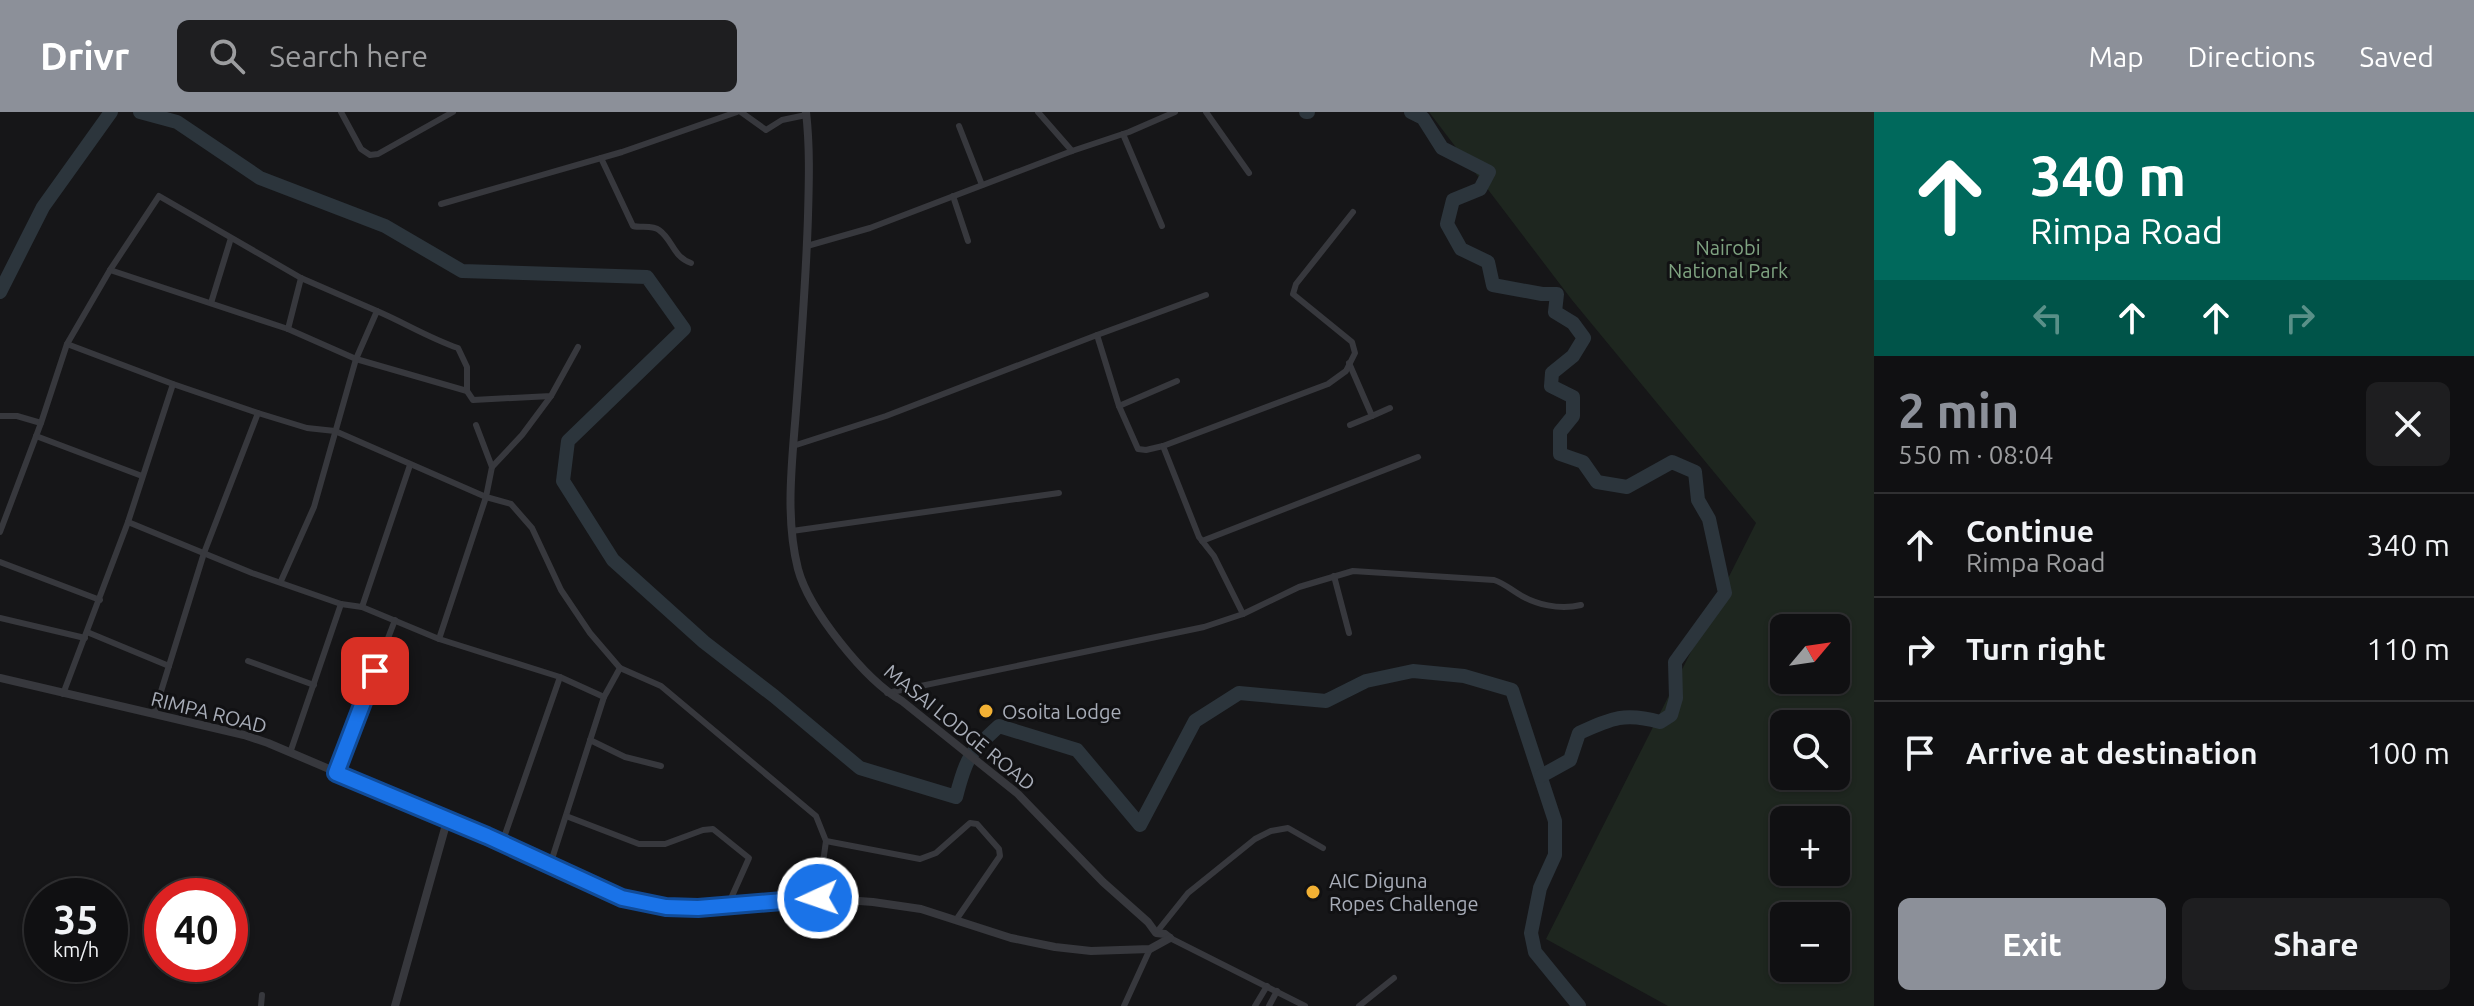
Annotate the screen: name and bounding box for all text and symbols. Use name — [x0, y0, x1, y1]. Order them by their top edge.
search box — [177, 20, 737, 92]
icon: search — [205, 34, 249, 78]
text: Drivr — [40, 35, 129, 77]
text: Search here — [269, 39, 428, 73]
text: Map — [2088, 41, 2144, 72]
text: Directions — [2188, 41, 2315, 72]
text: Saved — [2359, 41, 2434, 72]
icon: ahead — [1898, 144, 2002, 248]
text: 340 m — [2030, 144, 2186, 207]
text: Rimpa Road — [2030, 210, 2223, 251]
park label: Nairobi National Park — [1668, 236, 1788, 282]
icon: left — [2026, 296, 2070, 340]
icon: ahead — [2110, 296, 2154, 340]
icon: ahead — [2194, 296, 2238, 340]
icon: right — [2278, 296, 2322, 340]
button: close — [2366, 382, 2450, 466]
text: 2 min — [1898, 383, 2019, 437]
text: 550 m · 08:04 — [1898, 440, 2054, 469]
text: Continue — [1966, 514, 2094, 548]
icon: ahead — [1898, 523, 1942, 567]
text: 340 m — [2366, 528, 2450, 562]
text: Rimpa Road — [1966, 548, 2105, 577]
north arrow — [1770, 614, 1850, 694]
map controls — [1770, 614, 1850, 982]
icon: right — [1898, 627, 1942, 671]
text: Turn right — [1966, 632, 2106, 666]
text: 110 m — [2366, 632, 2450, 666]
pin — [341, 637, 409, 705]
icon: arrive — [353, 649, 397, 693]
street label: MASAI LODGE ROAD — [880, 659, 1040, 795]
street label: RIMPA ROAD — [149, 687, 269, 737]
place label: Osoita Lodge — [1002, 700, 1122, 723]
marker: Osoita Lodge — [977, 702, 995, 720]
button: search — [1770, 710, 1850, 790]
icon: arrive — [1898, 731, 1942, 775]
text: Arrive at destination — [1966, 736, 2258, 770]
text: 100 m — [2366, 736, 2450, 770]
button: + — [1770, 806, 1850, 886]
position arrow — [776, 856, 860, 940]
place label: AIC Diguna Ropes Challenge — [1329, 869, 1479, 915]
speed limit sign: 40 — [144, 878, 248, 982]
marker: AIC Diguna Ropes Challenge — [1304, 883, 1322, 901]
text: 35 — [53, 897, 99, 942]
button: Exit — [1898, 898, 2166, 990]
button: Share — [2182, 898, 2450, 990]
button: − — [1770, 902, 1850, 982]
text: km/h — [53, 938, 99, 961]

